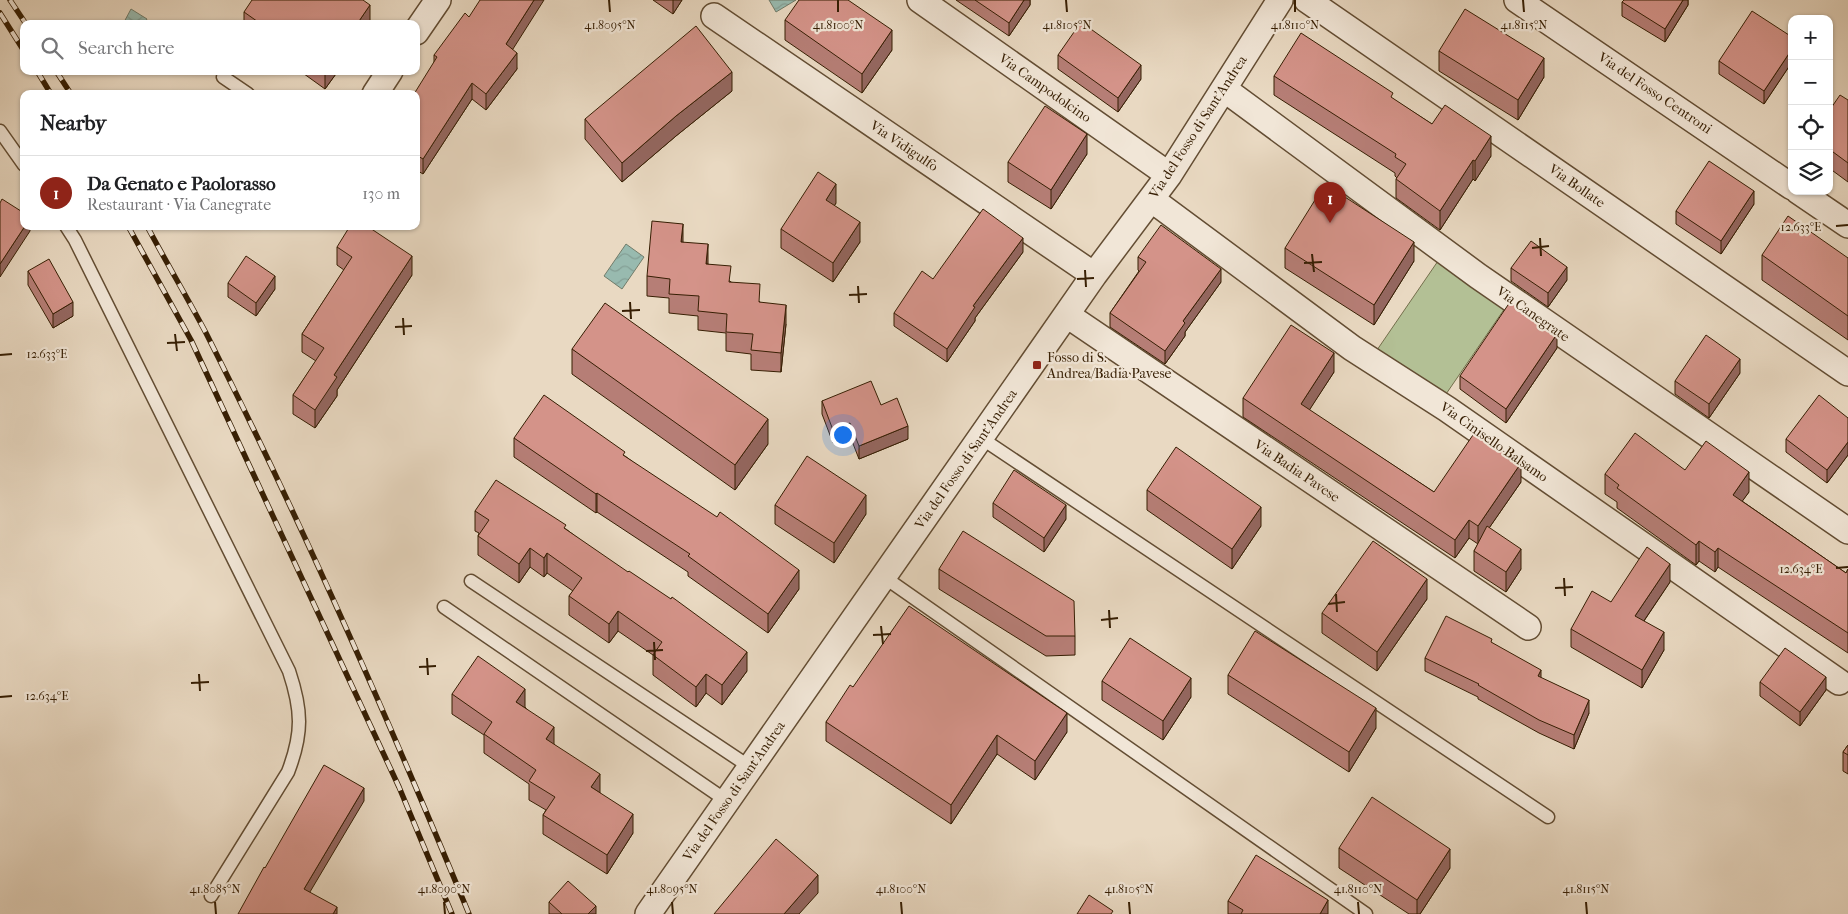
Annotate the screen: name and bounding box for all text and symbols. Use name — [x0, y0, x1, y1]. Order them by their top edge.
map controls — [1788, 15, 1833, 195]
button: + — [1788, 15, 1833, 60]
text: 41.8095°N — [584, 18, 636, 32]
text: 41.8100°N — [813, 18, 863, 32]
text: 41.8105°N — [1042, 18, 1092, 32]
text: 41.8110°N — [1271, 18, 1319, 32]
text: 41.8115°N — [1501, 18, 1547, 32]
search box — [20, 20, 420, 75]
icon: search — [38, 34, 66, 62]
text: Search here — [78, 37, 174, 59]
street label: Via del Fosso Centroni — [1594, 48, 1715, 137]
street label: Via Campodolcino — [995, 49, 1094, 126]
street label: Via del Fosso di Sant'Andrea — [1145, 52, 1251, 202]
button: − — [1788, 60, 1833, 105]
button: locate — [1788, 105, 1833, 150]
text: Nearby — [40, 111, 106, 135]
street label: Via Vidigulfo — [866, 116, 941, 175]
button: layers — [1788, 150, 1833, 195]
street label: Via Bollate — [1545, 160, 1609, 212]
text: Da Genato e Paolorasso — [87, 173, 276, 195]
pin: 1 — [1314, 182, 1346, 223]
text: 1 — [53, 184, 59, 203]
text: 130 m — [362, 184, 400, 203]
text: Restaurant · Via Canegrate — [87, 195, 271, 214]
text: 12.633°E — [1781, 220, 1821, 234]
street label: Via Canegrate — [1492, 282, 1573, 346]
text: 12.633°E — [27, 347, 67, 361]
place label: Fosso di S. Andrea/Badia Pavese — [1046, 349, 1172, 382]
marker: Fosso di S. Andrea/Badia Pavese — [1031, 359, 1043, 371]
street label: Via del Fosso di Sant'Andrea — [911, 385, 1021, 533]
street label: Via Cinisello Balsamo — [1436, 398, 1551, 486]
your location — [830, 422, 856, 448]
street label: Via Badia Pavese — [1250, 435, 1343, 506]
text: 12.634°E — [1780, 562, 1822, 576]
text: 12.634°E — [26, 689, 68, 703]
street label: Via del Fosso di Sant'Andrea — [679, 717, 789, 865]
text: 41.8085°N — [189, 882, 241, 896]
text: 41.8090°N — [418, 882, 470, 896]
text: 41.8095°N — [646, 882, 698, 896]
text: 41.8100°N — [876, 882, 926, 896]
text: 41.8105°N — [1104, 882, 1154, 896]
text: 41.8110°N — [1334, 882, 1382, 896]
text: 41.8115°N — [1563, 882, 1609, 896]

